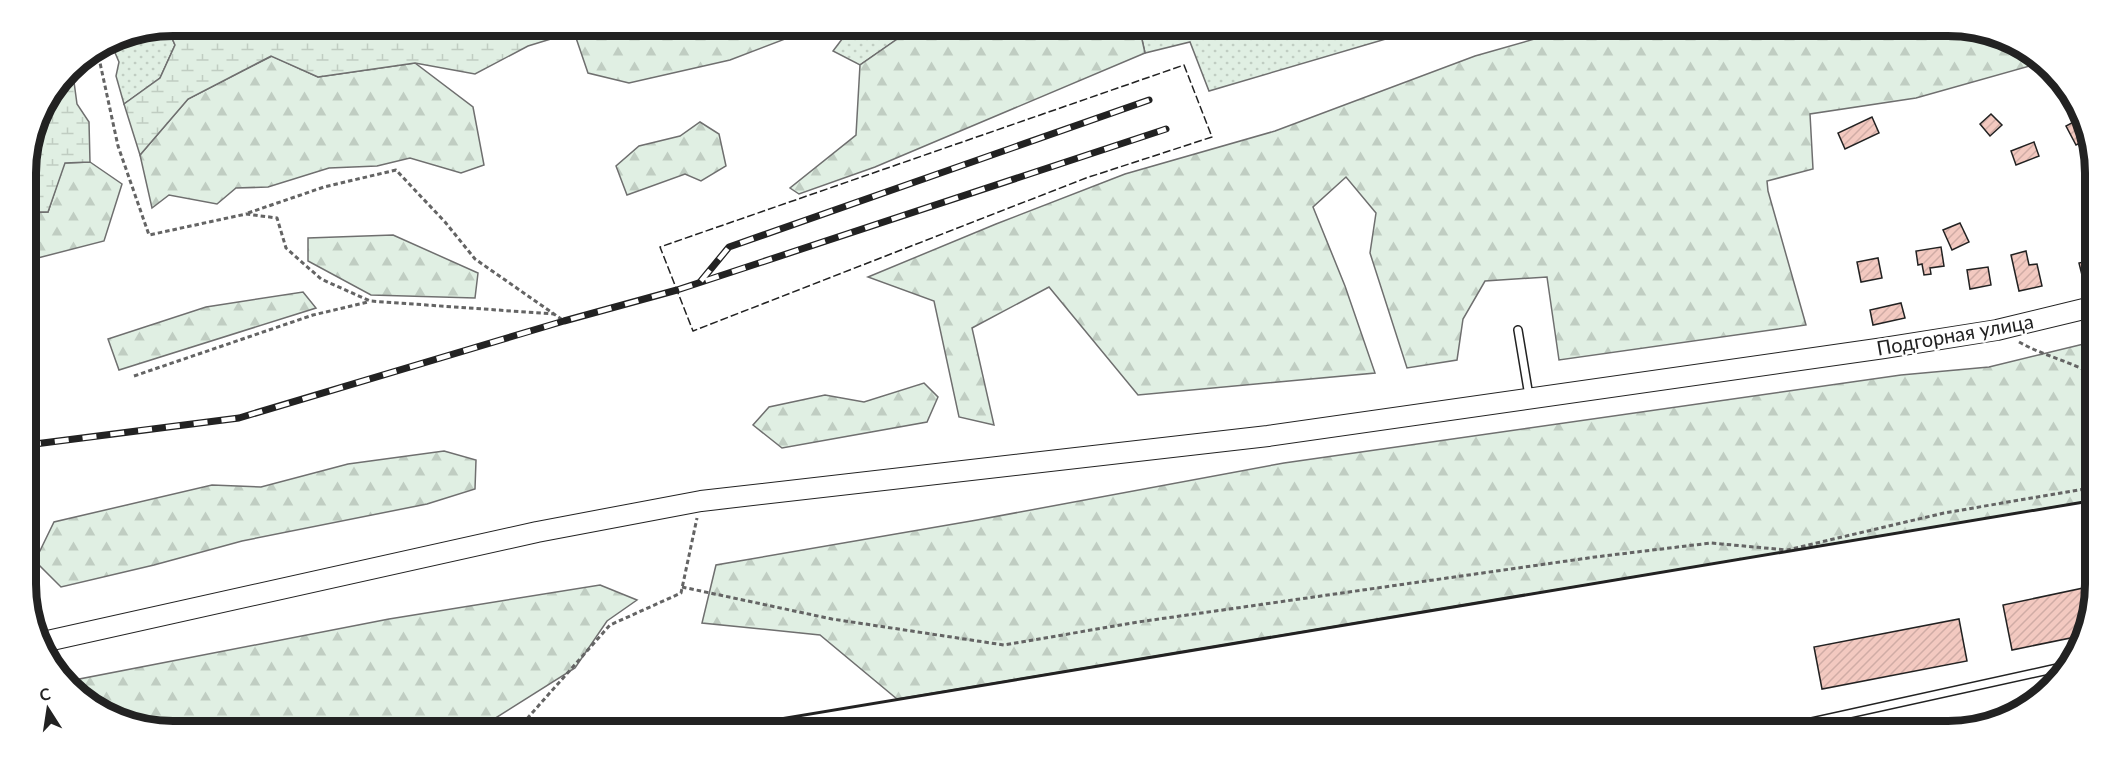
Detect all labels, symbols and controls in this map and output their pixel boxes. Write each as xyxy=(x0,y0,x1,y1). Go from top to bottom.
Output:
street label: Подгорная улица xyxy=(1875,308,2035,360)
north arrow xyxy=(18,679,78,739)
text: С xyxy=(38,683,52,704)

